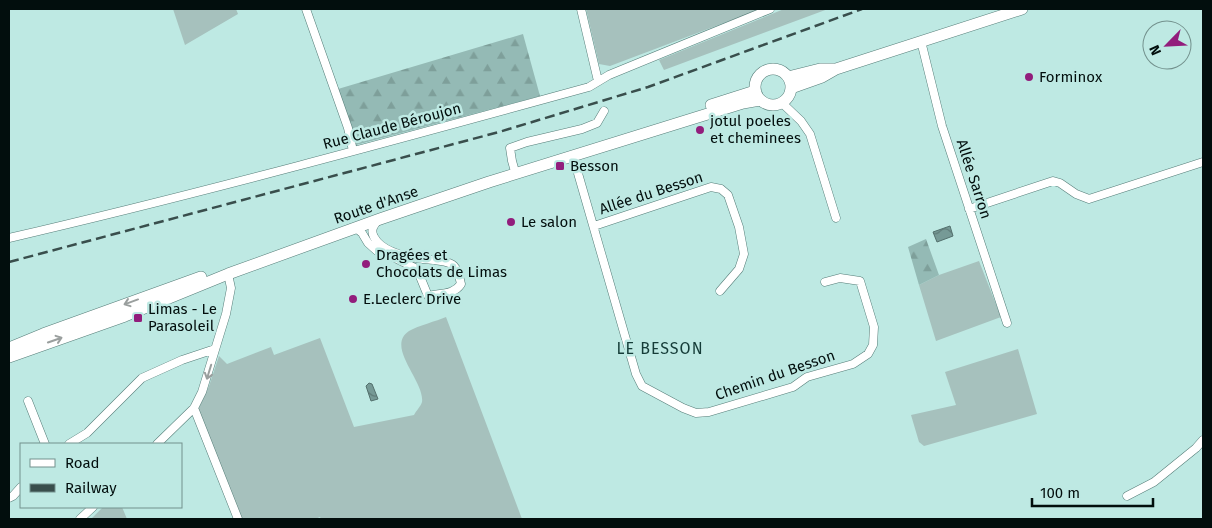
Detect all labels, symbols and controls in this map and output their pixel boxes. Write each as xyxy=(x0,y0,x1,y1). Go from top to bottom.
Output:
north arrow xyxy=(1142,20,1192,70)
text: N xyxy=(1146,42,1165,58)
place label: Forminox xyxy=(1039,68,1103,86)
marker: Forminox xyxy=(1023,71,1035,83)
street label: Rue Claude Béroujon xyxy=(321,99,463,153)
place label: jotul poeles et cheminees xyxy=(709,112,801,147)
marker: jotul poeles et cheminees xyxy=(694,124,706,136)
street label: Allée Sarron xyxy=(953,137,995,221)
place label: Besson xyxy=(570,157,619,175)
marker: Besson xyxy=(554,160,566,172)
street label: Allée du Besson xyxy=(597,168,705,218)
street label: Route d'Anse xyxy=(331,182,421,228)
place label: Le salon xyxy=(521,213,577,231)
marker: Le salon xyxy=(505,216,517,228)
place label: Dragées et Chocolats de Limas xyxy=(376,246,507,281)
marker: Dragées et Chocolats de Limas xyxy=(360,258,372,270)
place label: E.Leclerc Drive xyxy=(363,290,461,308)
marker: E.Leclerc Drive xyxy=(347,293,359,305)
one-way arrow xyxy=(124,298,140,307)
place label: Limas - Le Parasoleil xyxy=(148,300,217,335)
marker: Limas - Le Parasoleil xyxy=(132,312,144,324)
one-way arrow xyxy=(46,335,62,344)
district label: LE BESSON xyxy=(616,339,704,358)
street label: Chemin du Besson xyxy=(713,346,837,404)
one-way arrow xyxy=(203,363,213,379)
legend xyxy=(20,443,182,508)
text: Road xyxy=(65,454,100,472)
scale bar xyxy=(1032,476,1153,508)
text: Railway xyxy=(65,479,117,497)
text: 100 m xyxy=(1040,484,1080,502)

